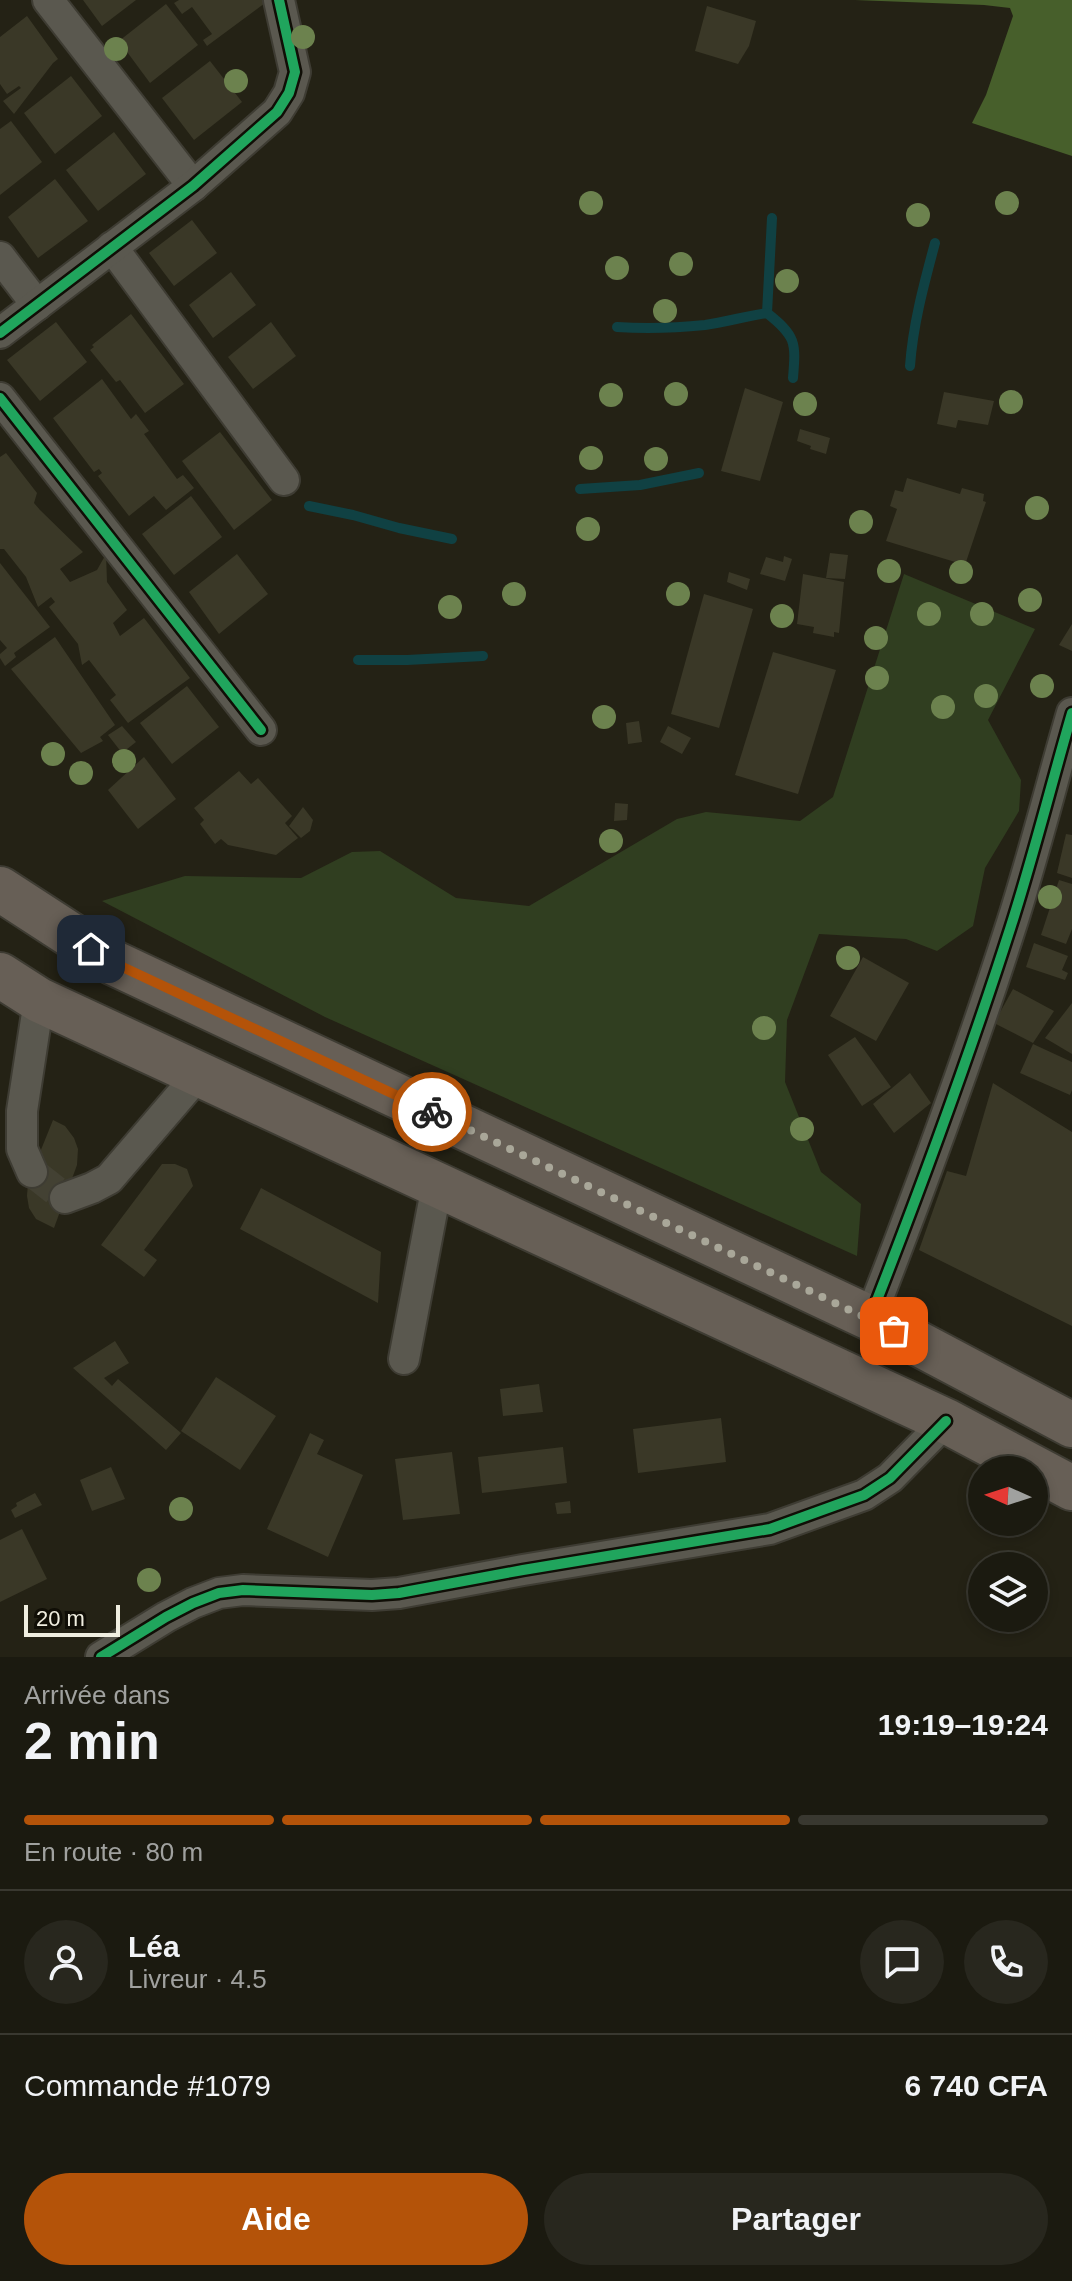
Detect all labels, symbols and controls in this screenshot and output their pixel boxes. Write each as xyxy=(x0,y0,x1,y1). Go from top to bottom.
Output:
pin xyxy=(57,915,125,983)
icon: home xyxy=(69,927,113,971)
courier xyxy=(392,1072,472,1152)
icon: bike xyxy=(410,1090,454,1134)
pin xyxy=(860,1297,928,1365)
icon: bag xyxy=(872,1309,916,1353)
north arrow xyxy=(968,1456,1048,1536)
map controls xyxy=(968,1456,1048,1632)
button: layers xyxy=(968,1552,1048,1632)
scale bar xyxy=(24,1601,120,1637)
text: 20 m xyxy=(36,1606,85,1631)
text: Arrivée dans xyxy=(24,1680,170,1710)
text: 19:19–19:24 xyxy=(878,1708,1048,1741)
text: 2 min xyxy=(24,1712,160,1770)
text: En route · 80 m xyxy=(24,1837,203,1867)
button: person xyxy=(24,1920,108,2004)
button: chat xyxy=(860,1920,944,2004)
button: phone xyxy=(964,1920,1048,2004)
text: Léa xyxy=(128,1930,180,1963)
text: Livreur · 4.5 xyxy=(128,1964,267,1994)
text: Commande #1079 xyxy=(24,2069,271,2102)
text: 6 740 CFA xyxy=(905,2069,1048,2102)
button: Aide xyxy=(24,2173,528,2265)
button: Partager xyxy=(544,2173,1048,2265)

